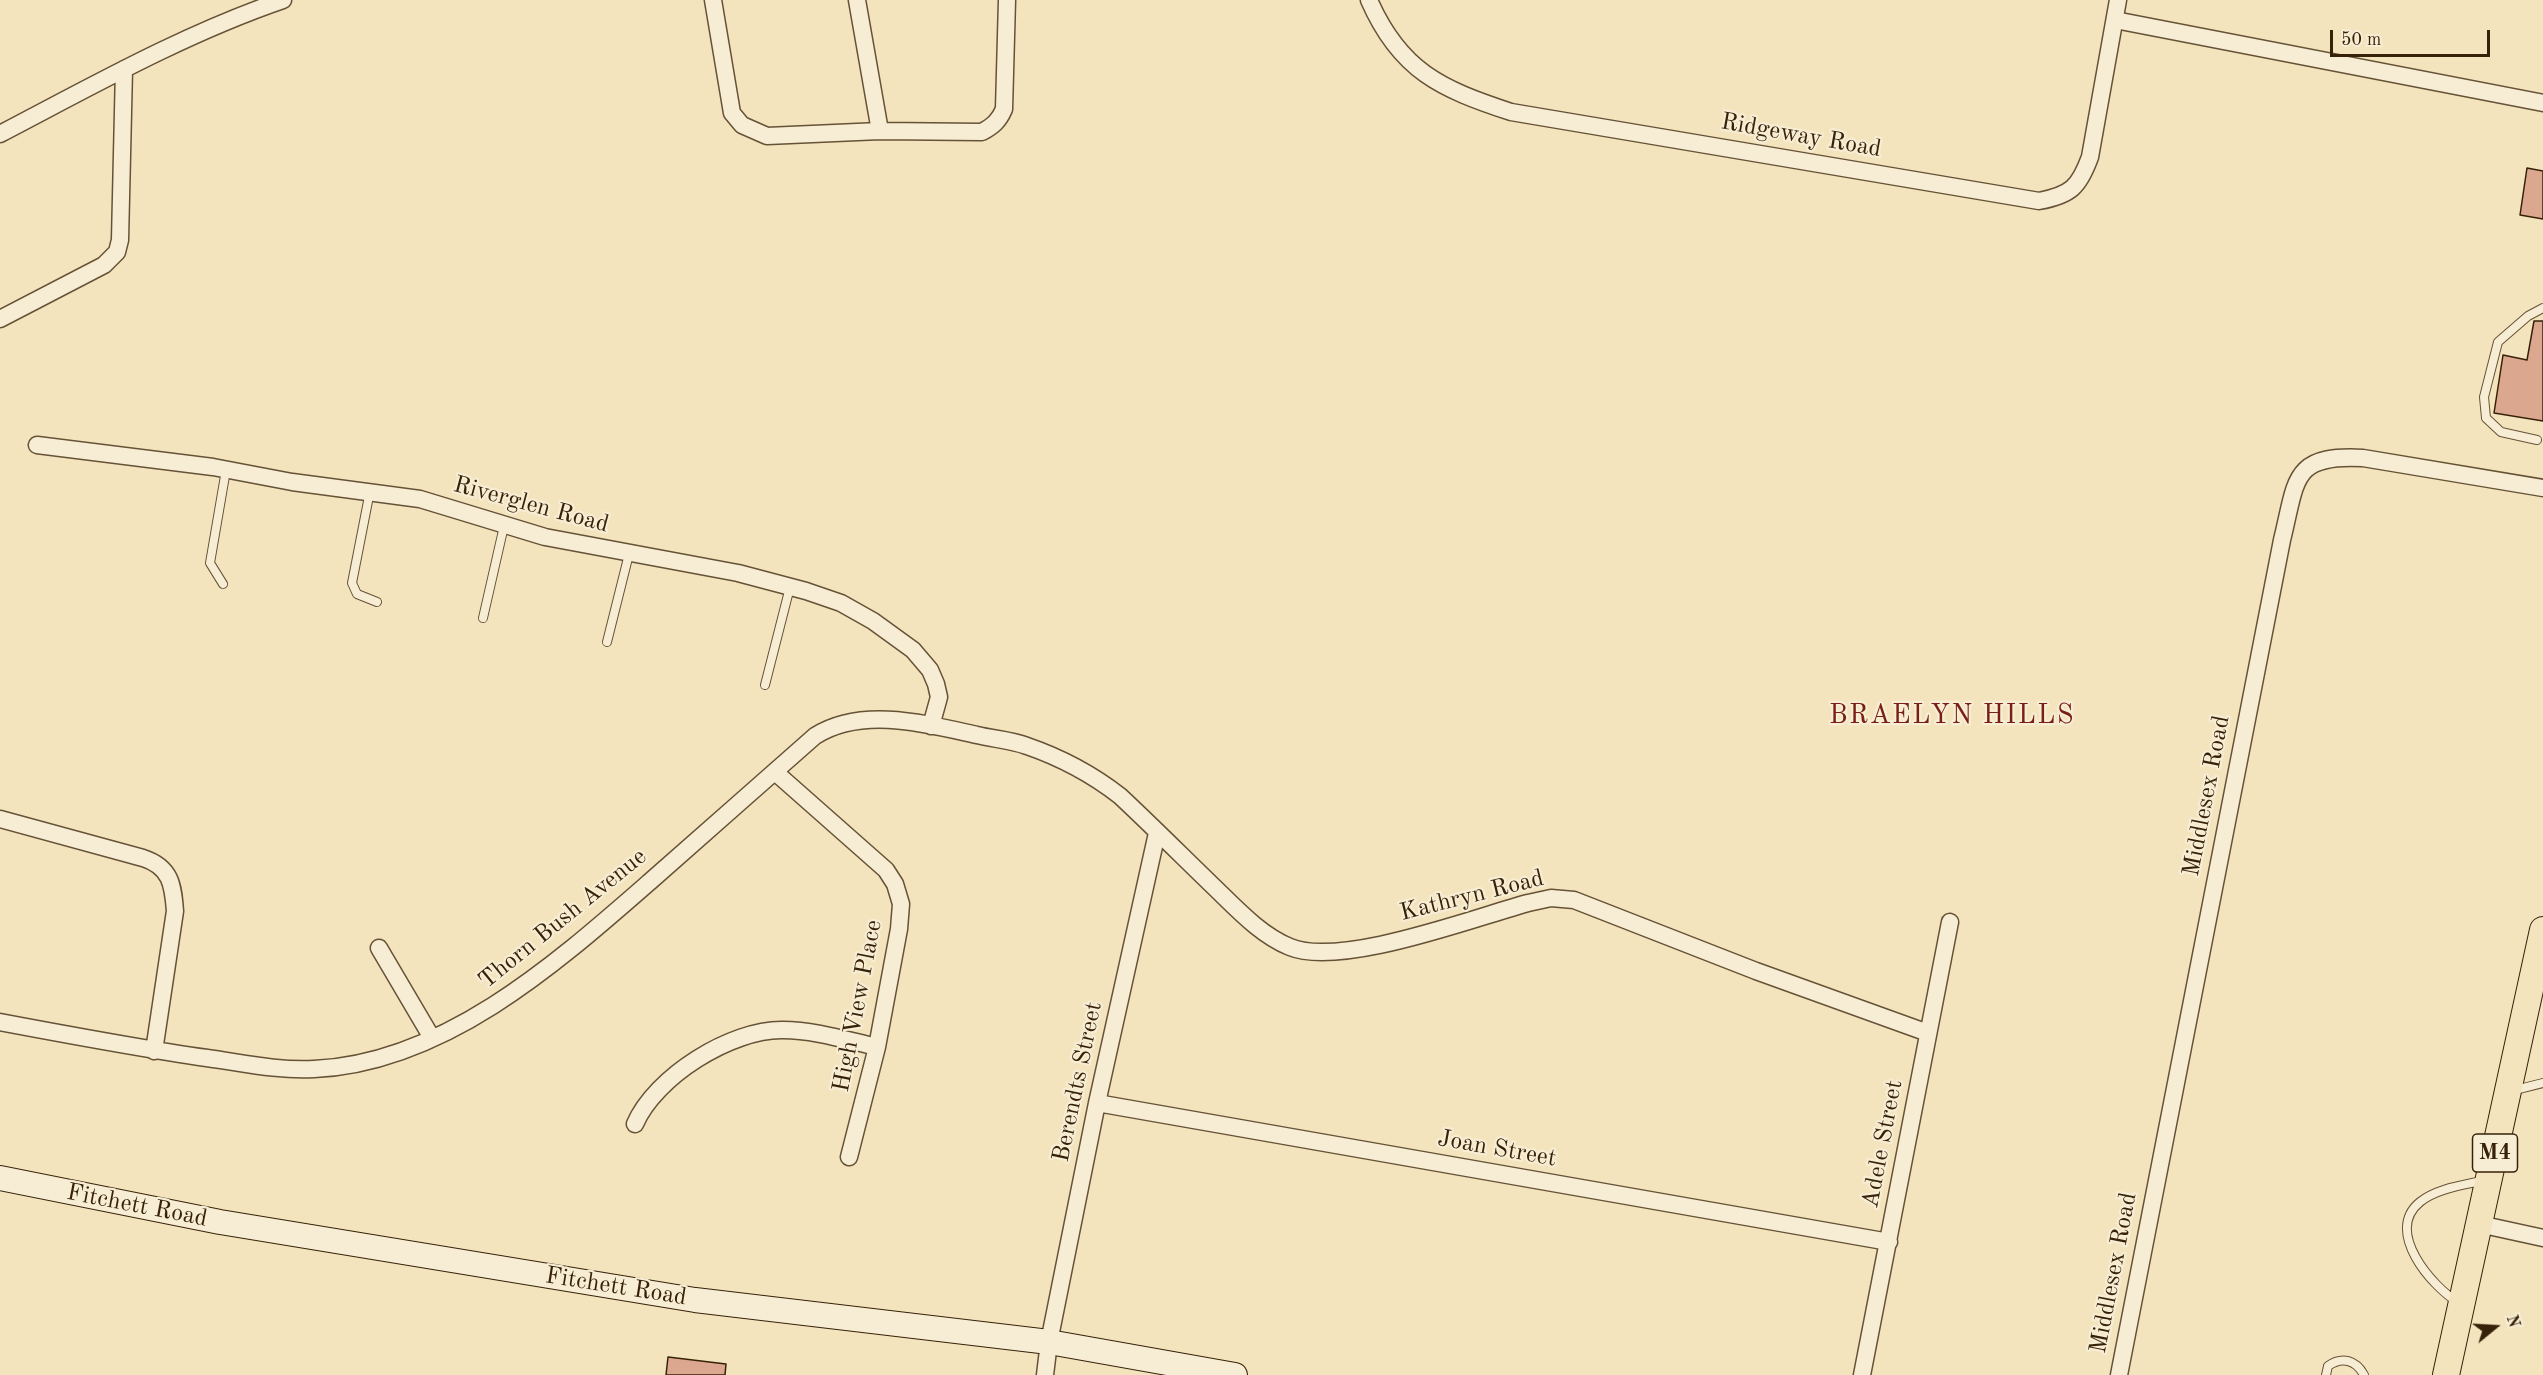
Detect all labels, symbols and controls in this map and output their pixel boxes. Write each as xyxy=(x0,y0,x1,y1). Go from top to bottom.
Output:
scale bar xyxy=(2333,18,2494,56)
text: 50 m xyxy=(2341,31,2381,49)
street label: Ridgeway Road xyxy=(1719,108,1883,164)
street label: Riverglen Road xyxy=(450,470,612,540)
district label: BRAELYN HILLS xyxy=(1829,700,2075,732)
street label: Middlesex Road xyxy=(2177,713,2237,879)
street label: Thorn Bush Avenue xyxy=(473,843,653,995)
street label: Kathryn Road xyxy=(1397,864,1547,928)
street label: High View Place xyxy=(827,918,889,1094)
street label: Berendts Street xyxy=(1047,999,1109,1165)
street label: Adele Street xyxy=(1856,1078,1910,1210)
street label: Joan Street xyxy=(1435,1124,1559,1174)
road number: M4 xyxy=(2472,1134,2518,1172)
street label: Fitchett Road xyxy=(64,1178,210,1234)
street label: Middlesex Road xyxy=(2084,1190,2144,1356)
street label: Fitchett Road xyxy=(543,1262,689,1312)
north arrow xyxy=(2465,1297,2525,1357)
text: N xyxy=(2503,1313,2522,1330)

